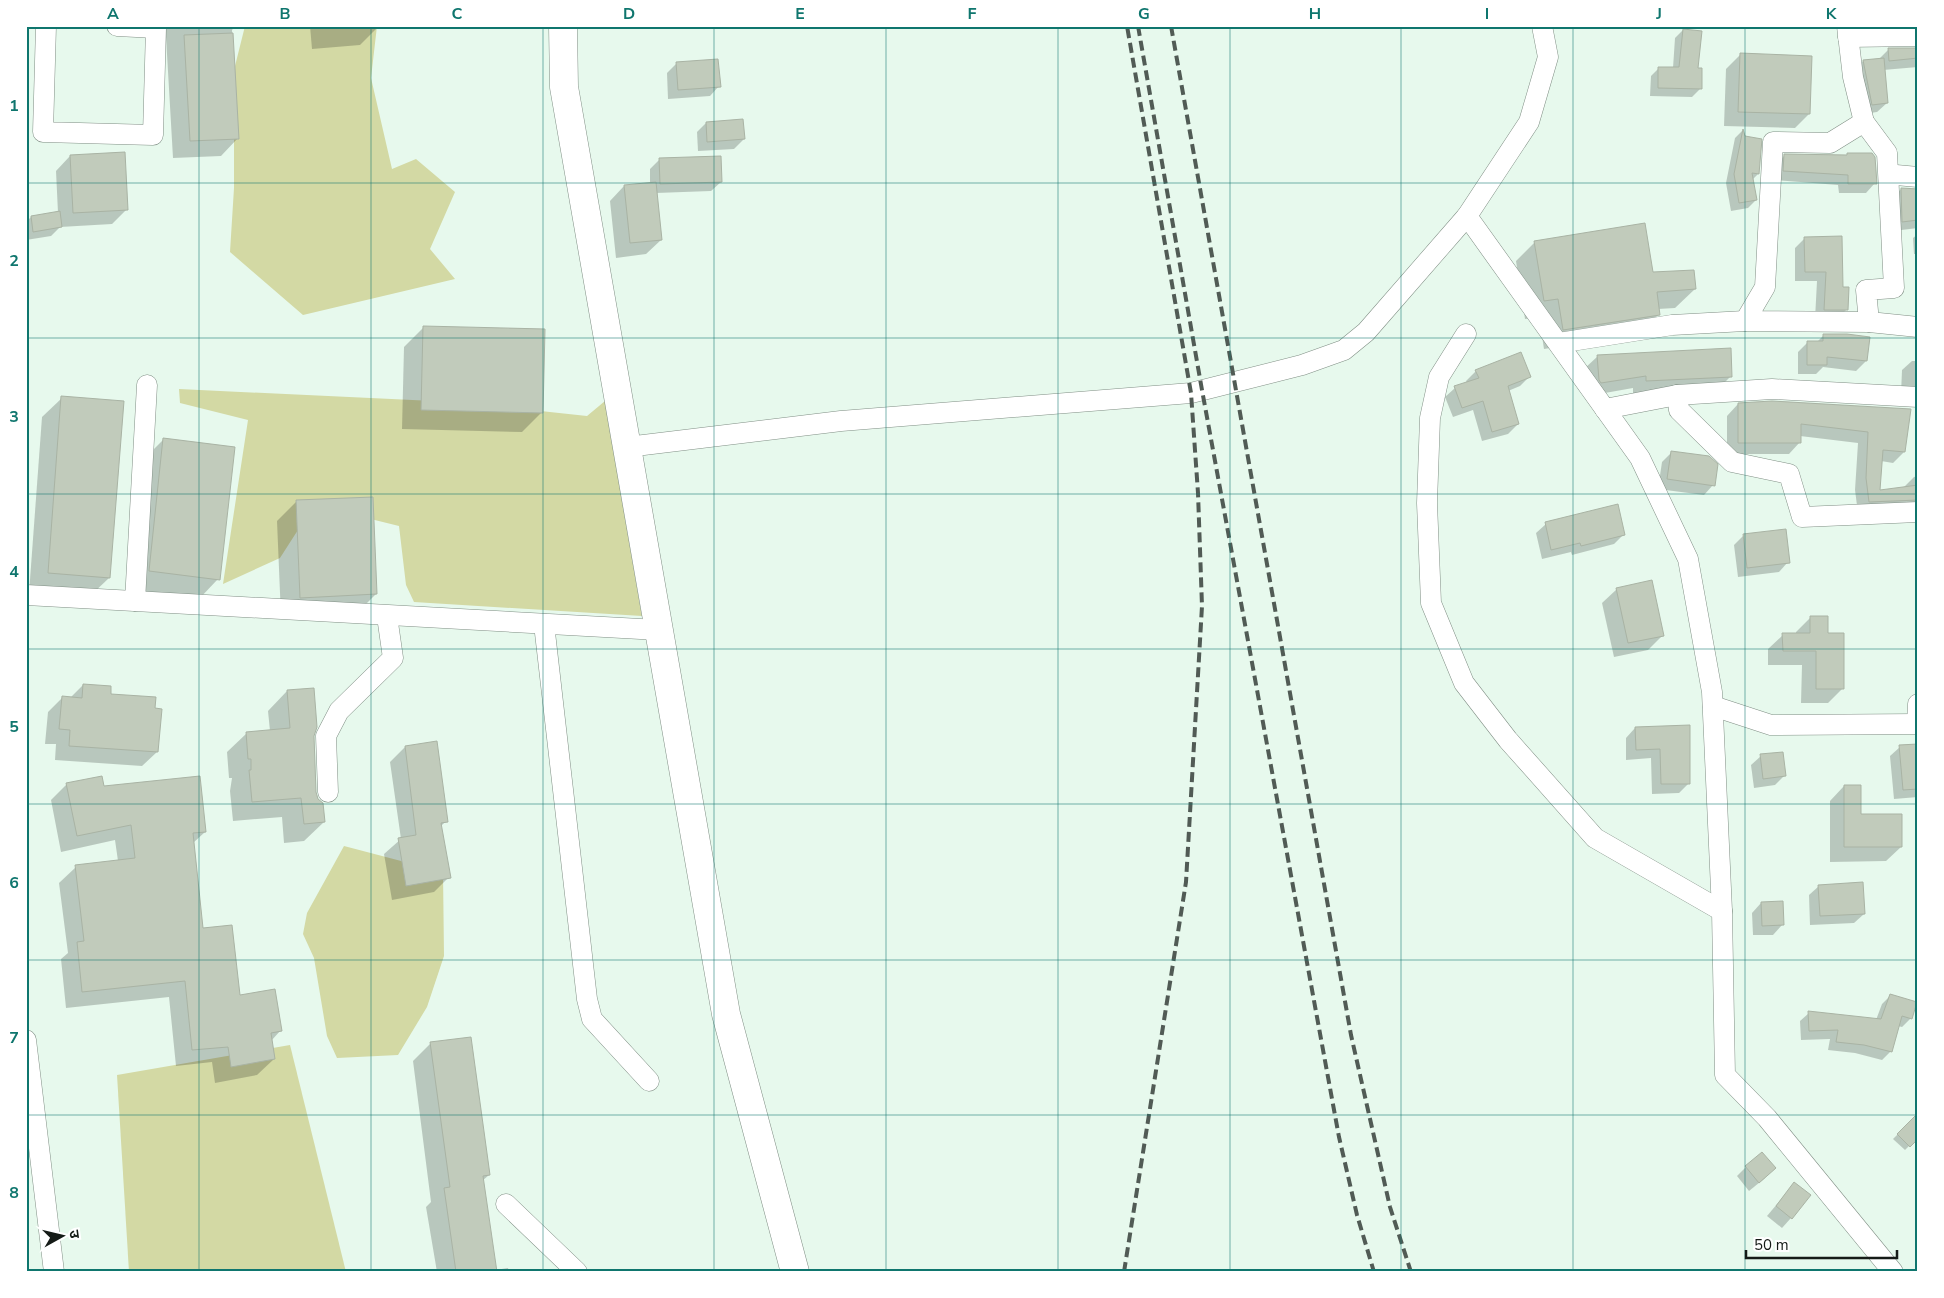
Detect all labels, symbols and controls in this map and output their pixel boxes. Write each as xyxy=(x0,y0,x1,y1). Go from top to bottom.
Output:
text: A xyxy=(107,3,119,25)
text: B xyxy=(279,3,291,25)
text: C xyxy=(452,3,463,25)
text: D xyxy=(623,3,635,25)
text: E xyxy=(795,3,805,25)
text: F xyxy=(968,3,977,25)
text: G xyxy=(1138,3,1150,25)
text: H xyxy=(1309,3,1321,25)
text: I xyxy=(1485,3,1489,25)
text: J xyxy=(1655,3,1662,25)
text: K xyxy=(1826,3,1838,25)
text: 1 xyxy=(9,95,19,117)
text: 2 xyxy=(9,250,19,272)
text: 3 xyxy=(9,406,19,428)
text: 4 xyxy=(9,561,19,583)
text: 5 xyxy=(9,716,19,738)
text: 6 xyxy=(9,872,19,894)
text: 7 xyxy=(9,1027,19,1049)
text: 8 xyxy=(9,1182,19,1204)
north arrow xyxy=(38,1210,88,1260)
scale bar xyxy=(1746,1228,1898,1260)
text: उ xyxy=(64,1229,84,1240)
text: 50 m xyxy=(1754,1235,1789,1255)

